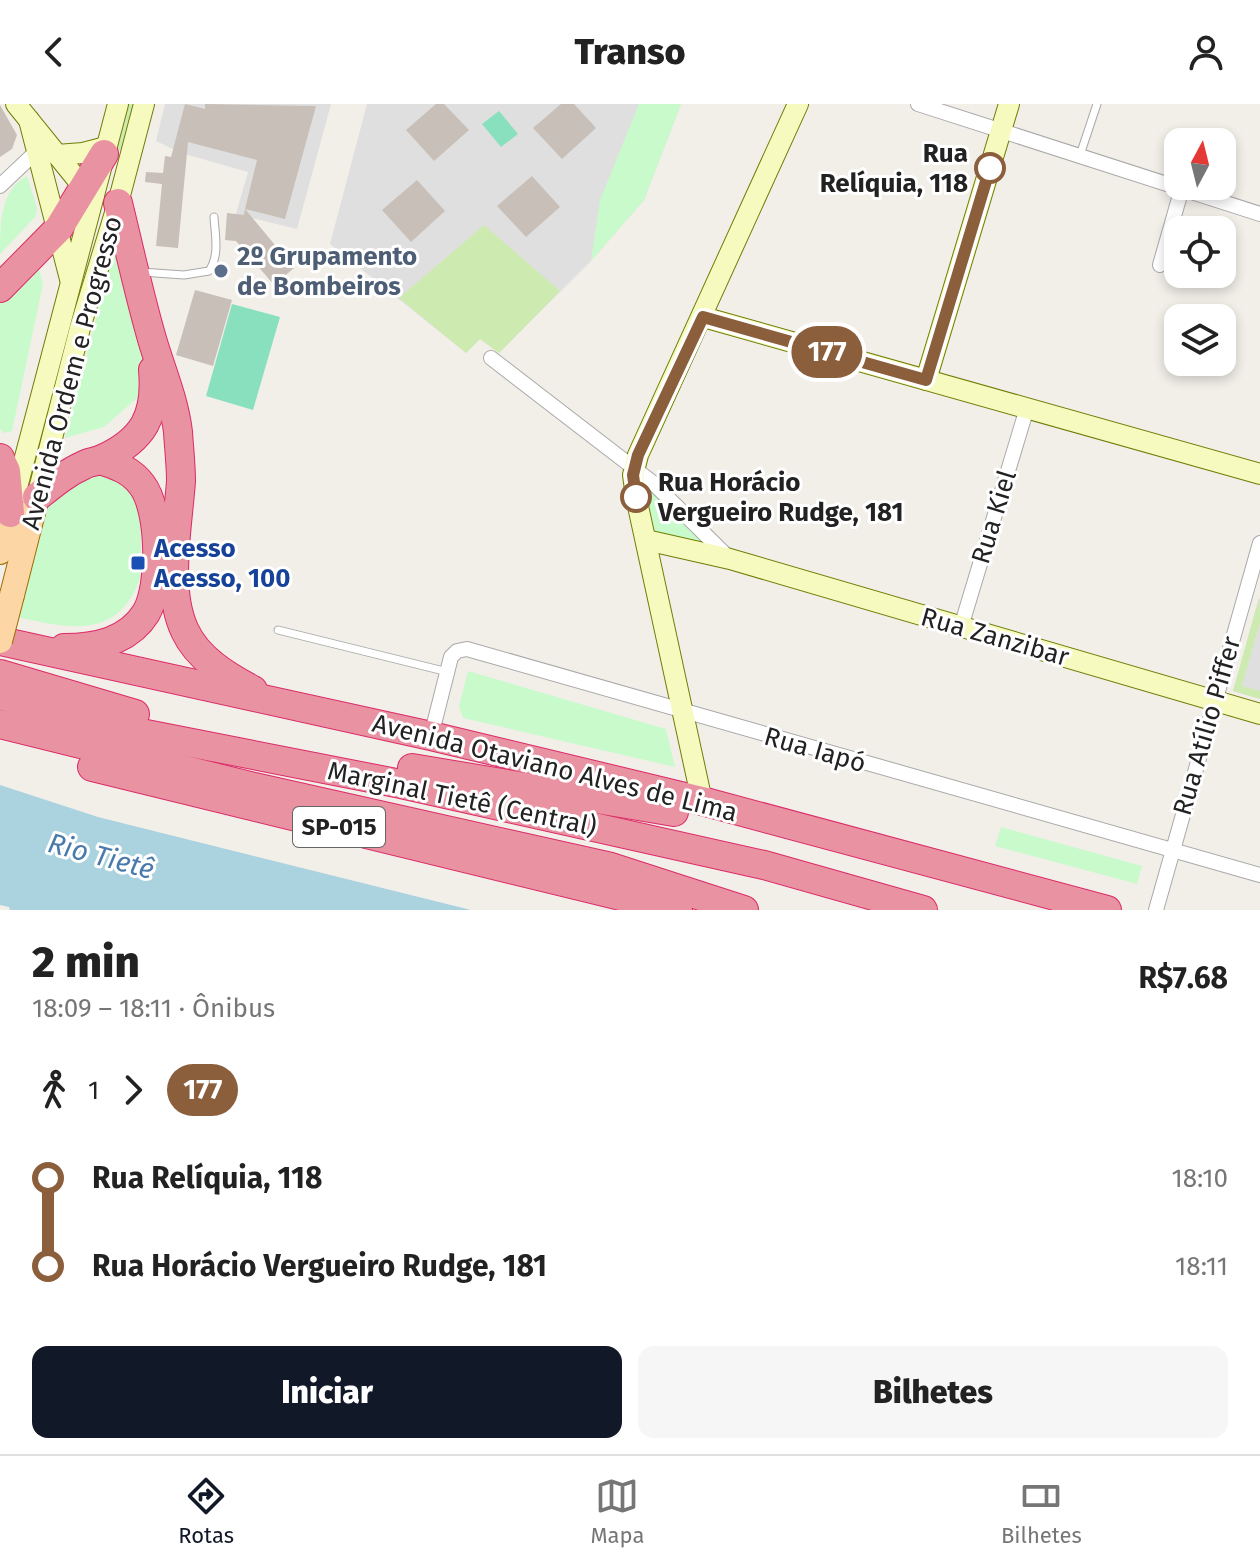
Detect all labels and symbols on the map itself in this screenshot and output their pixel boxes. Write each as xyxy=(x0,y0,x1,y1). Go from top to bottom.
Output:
north arrow xyxy=(1164,128,1236,200)
place label: Rua Relíquia, 118 xyxy=(820,138,968,199)
marker: Rua Relíquia, 118 xyxy=(975,153,1005,183)
street label: Avenida Ordem e Progresso xyxy=(15,213,129,533)
place label: 2º Grupamento de Bombeiros xyxy=(237,241,417,302)
marker: 2º Grupamento de Bombeiros xyxy=(212,262,230,280)
line badge: 177 xyxy=(781,326,873,378)
street label: Rua Kiel xyxy=(965,466,1023,568)
place label: Rua Horácio Vergueiro Rudge, 181 xyxy=(657,467,903,528)
marker: Rua Horácio Vergueiro Rudge, 181 xyxy=(621,482,651,512)
place label: Acesso Acesso, 100 xyxy=(153,533,290,594)
marker: Acesso Acesso, 100 xyxy=(129,554,147,572)
street label: Rua Zanzibar xyxy=(917,601,1073,673)
street label: Rua Atílio Piffer xyxy=(1167,633,1247,819)
street label: Avenida Otaviano Alves de Lima xyxy=(369,708,741,828)
street label: Rua Iapó xyxy=(761,721,869,779)
street label: Marginal Tietê (Central) xyxy=(325,755,599,843)
road number: SP-015 xyxy=(293,807,385,847)
water label: Rio Tietê xyxy=(44,826,158,886)

